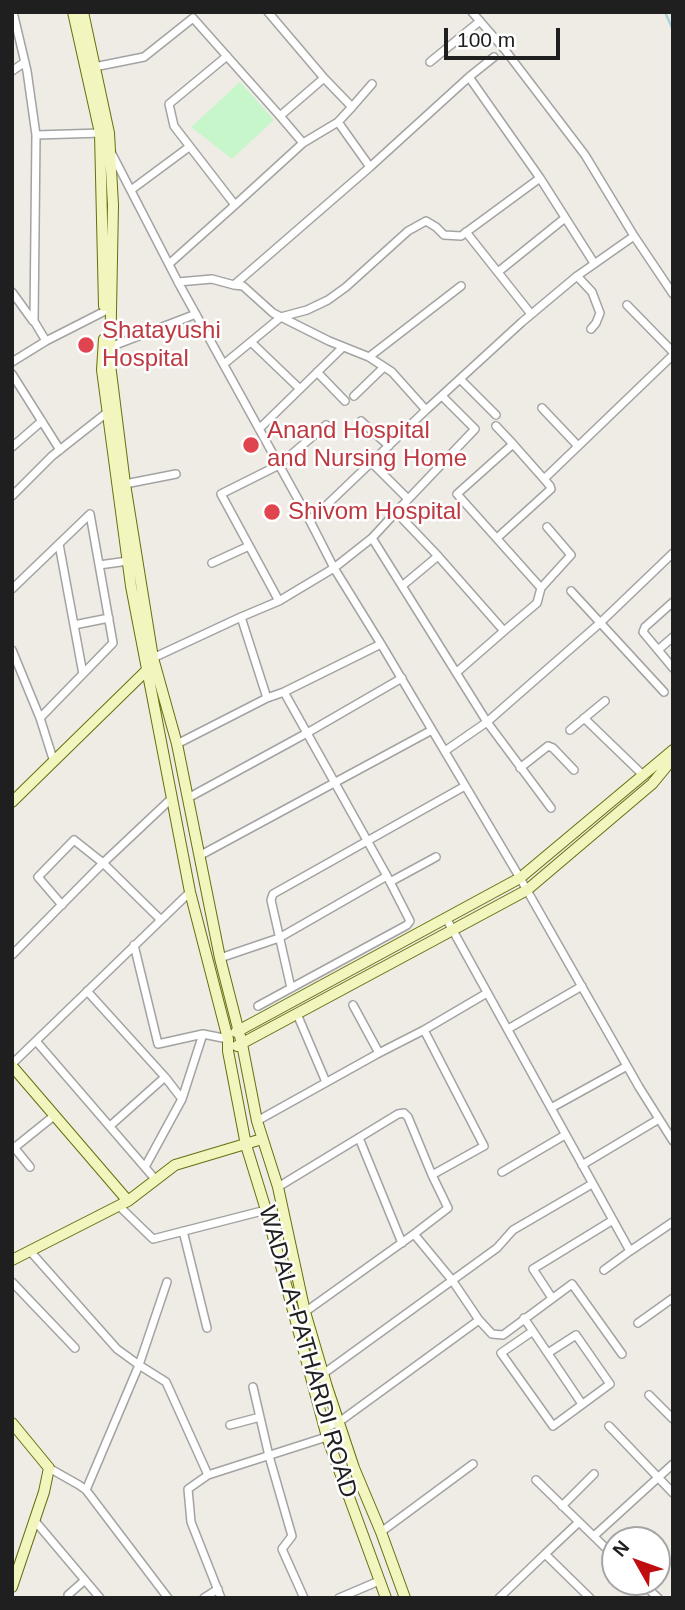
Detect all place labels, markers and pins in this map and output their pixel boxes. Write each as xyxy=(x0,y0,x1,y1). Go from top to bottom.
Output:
place label: Shatayushi Hospital xyxy=(102,317,221,373)
marker: Shatayushi Hospital xyxy=(76,335,96,355)
place label: Anand Hospital and Nursing Home xyxy=(267,417,467,473)
marker: Anand Hospital and Nursing Home xyxy=(241,435,261,455)
place label: Shivom Hospital xyxy=(288,498,461,526)
marker: Shivom Hospital xyxy=(262,502,282,522)

